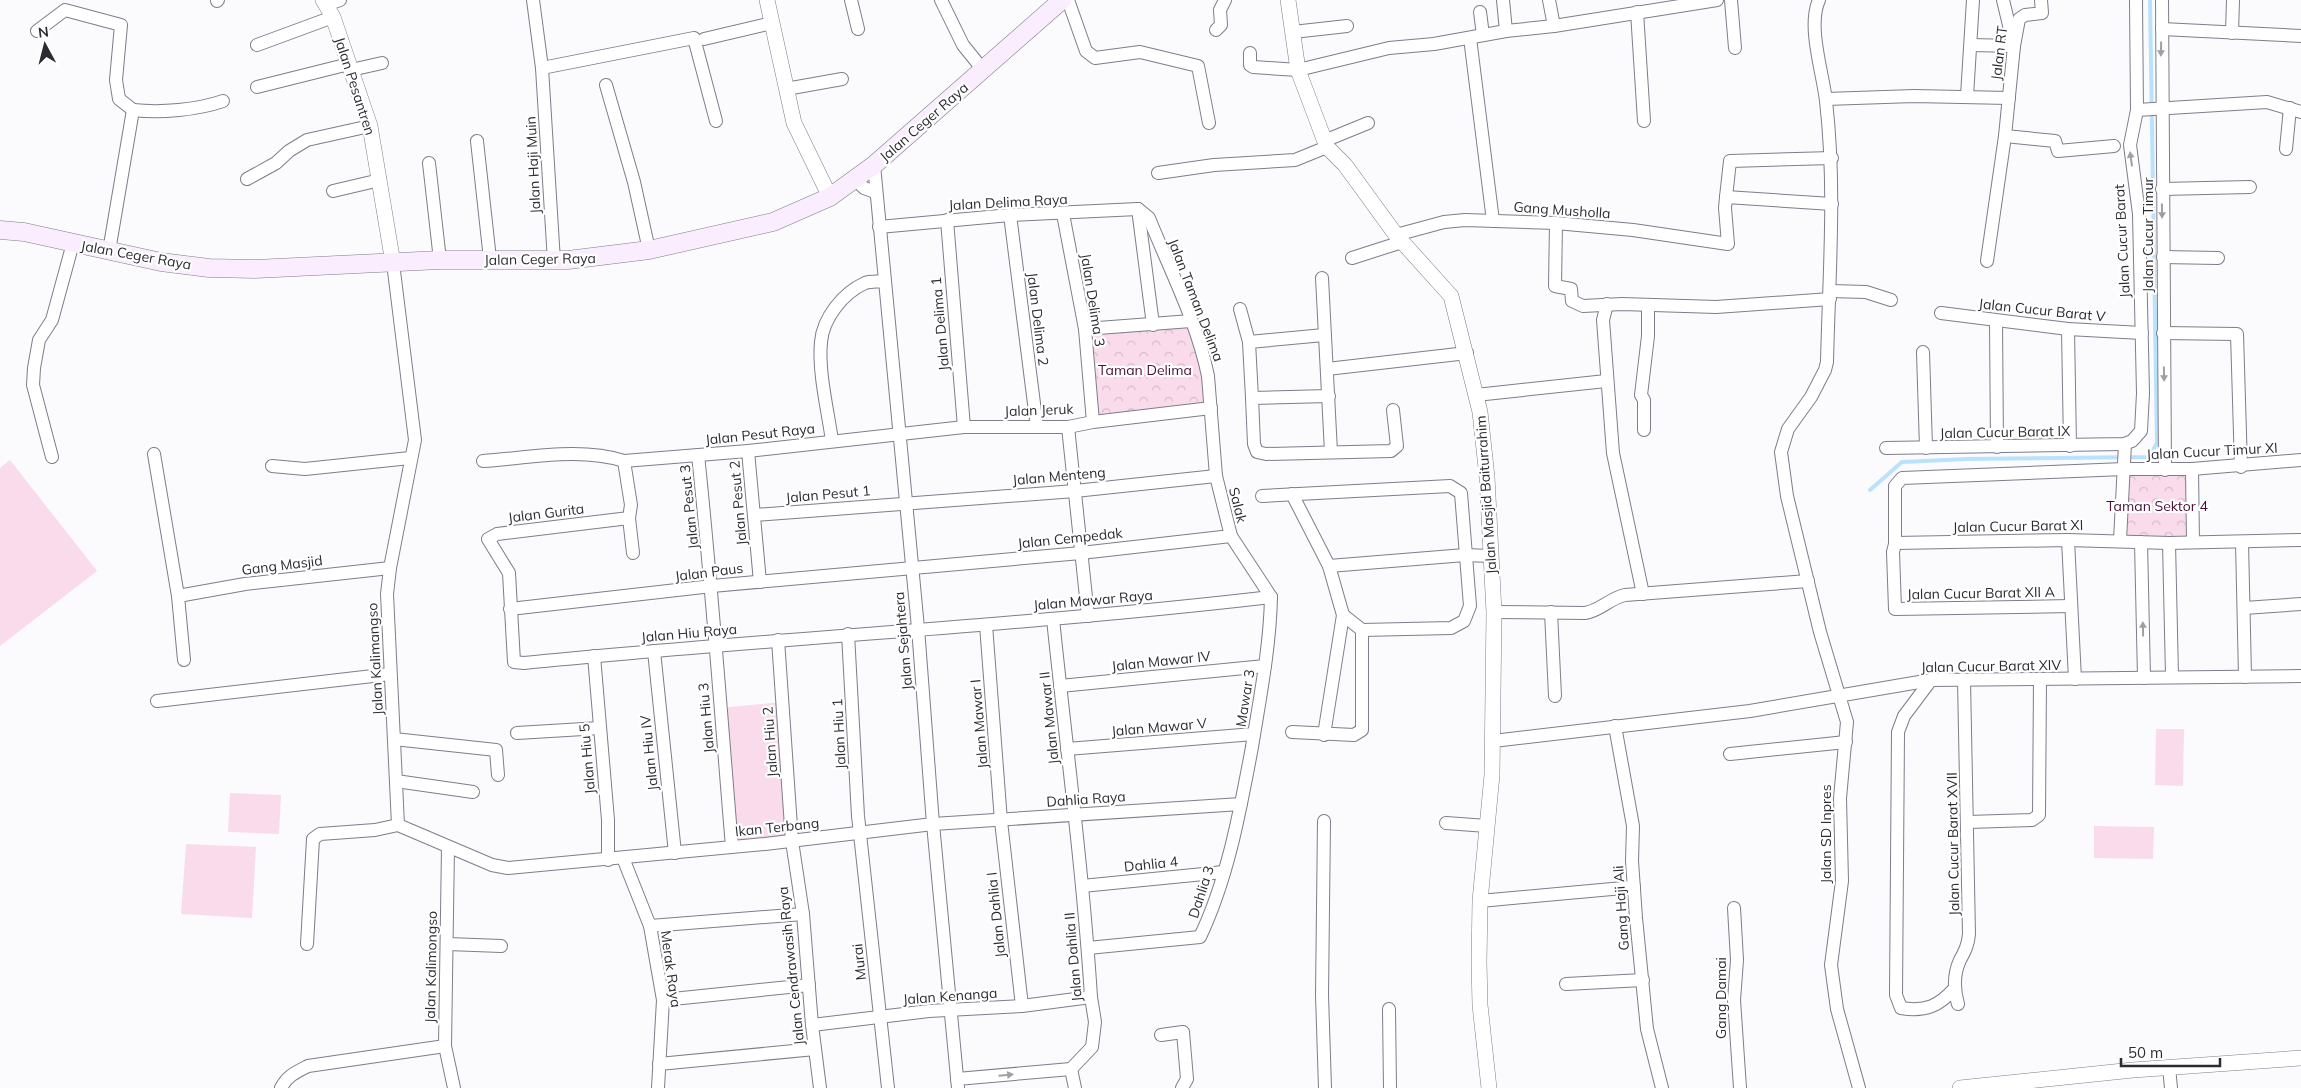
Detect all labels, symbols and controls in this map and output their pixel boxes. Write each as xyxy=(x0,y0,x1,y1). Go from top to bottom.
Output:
north arrow xyxy=(20,20,70,70)
text: N xyxy=(37,23,50,42)
street label: Jalan RT xyxy=(1987,24,2011,81)
street label: Jalan Pesantren xyxy=(331,35,379,137)
one-way arrow xyxy=(2157,41,2165,57)
street label: Jalan Ceger Raya xyxy=(876,79,972,165)
street label: Jalan Haji Muin xyxy=(521,116,545,214)
one-way arrow xyxy=(2127,151,2135,167)
street label: Jalan Cucur Timur xyxy=(2139,177,2157,293)
street label: Jalan Cucur Barat xyxy=(2110,183,2134,298)
street label: Jalan Delima Raya xyxy=(948,190,1068,214)
street label: Gang Musholla xyxy=(1513,198,1611,222)
one-way arrow xyxy=(2158,203,2166,219)
street label: Jalan Ceger Raya xyxy=(79,236,193,274)
street label: Jalan Taman Delima xyxy=(1164,236,1228,364)
street label: Jalan Ceger Raya xyxy=(484,249,596,269)
street label: Jalan Delima 3 xyxy=(1077,252,1109,348)
street label: Jalan Delima 2 xyxy=(1023,271,1053,367)
street label: Jalan Delima 1 xyxy=(927,276,953,372)
street label: Jalan Cucur Barat V xyxy=(1978,294,2107,326)
park label: Taman Delima xyxy=(1098,361,1192,379)
one-way arrow xyxy=(2160,366,2168,382)
street label: Jalan Jeruk xyxy=(1004,400,1075,420)
street label: Jalan Masjid Baiturrahim xyxy=(1471,415,1501,575)
street label: Jalan Pesut Raya xyxy=(704,419,816,449)
street label: Jalan Cucur Barat IX xyxy=(1940,422,2070,442)
street label: Jalan Cucur Timur XI xyxy=(2146,439,2278,463)
street label: Jalan Pesut 2 xyxy=(725,460,751,546)
street label: Jalan Menteng xyxy=(1012,463,1106,489)
street label: Jalan Pesut 3 xyxy=(676,464,702,550)
street label: Jalan Pesut 1 xyxy=(785,481,871,507)
street label: Salak xyxy=(1225,485,1251,525)
park label: Taman Sektor 4 xyxy=(2106,497,2208,515)
street label: Jalan Gurita xyxy=(507,499,585,527)
street label: Jalan Cucur Barat XI xyxy=(1953,516,2083,536)
street label: Jalan Cempedak xyxy=(1017,523,1124,552)
street label: Gang Masjid xyxy=(241,551,323,579)
street label: Jalan Paus xyxy=(674,559,744,585)
street label: Jalan Cucur Barat XII A xyxy=(1907,583,2056,603)
street label: Jalan Mawar Raya xyxy=(1033,586,1153,614)
street label: Jalan Sejahtera xyxy=(890,591,916,691)
street label: Jalan Kalimangso xyxy=(363,602,387,716)
street label: Jalan Hiu Raya xyxy=(640,620,738,646)
one-way arrow xyxy=(2139,621,2147,637)
street label: Jalan Mawar IV xyxy=(1111,647,1212,675)
street label: Jalan Cucur Barat XIV xyxy=(1921,656,2061,676)
street label: Mawar 3 xyxy=(1232,668,1258,728)
street label: Jalan Mawar II xyxy=(1035,671,1063,765)
street label: Jalan Mawar I xyxy=(966,679,992,769)
street label: Jalan Hiu 3 xyxy=(694,682,718,754)
street label: Jalan Hiu 1 xyxy=(828,698,850,770)
street label: Jalan Hiu 2 xyxy=(759,706,781,778)
street label: Jalan Hiu IV xyxy=(636,714,662,792)
street label: Jalan Mawar V xyxy=(1110,714,1208,740)
street label: Jalan Hiu 5 xyxy=(575,723,599,795)
street label: Jalan Cucur Barat XVII xyxy=(1943,772,1963,916)
street label: Jalan SD Inpres xyxy=(1817,784,1835,884)
street label: Dahlia Raya xyxy=(1046,787,1126,811)
street label: Ikan Terbang xyxy=(734,814,820,840)
street label: Dahlia 4 xyxy=(1123,852,1179,876)
street label: Dahlia 3 xyxy=(1184,863,1218,921)
street label: Gang Haji Ali xyxy=(1609,865,1633,951)
street label: Jalan Dahlia I xyxy=(983,871,1009,959)
street label: Jalan Cendrawasih Raya xyxy=(774,886,808,1046)
street label: Jalan Kalimongso xyxy=(421,911,441,1023)
street label: Jalan Dahlia II xyxy=(1060,912,1086,1002)
street label: Merak Raya xyxy=(657,929,685,1009)
street label: Murai xyxy=(848,943,870,981)
street label: Gang Damai xyxy=(1712,957,1730,1039)
street label: Jalan Kenanga xyxy=(902,984,998,1008)
scale bar xyxy=(2121,1036,2220,1068)
text: 50 m xyxy=(2128,1043,2163,1062)
one-way arrow xyxy=(998,1071,1014,1079)

